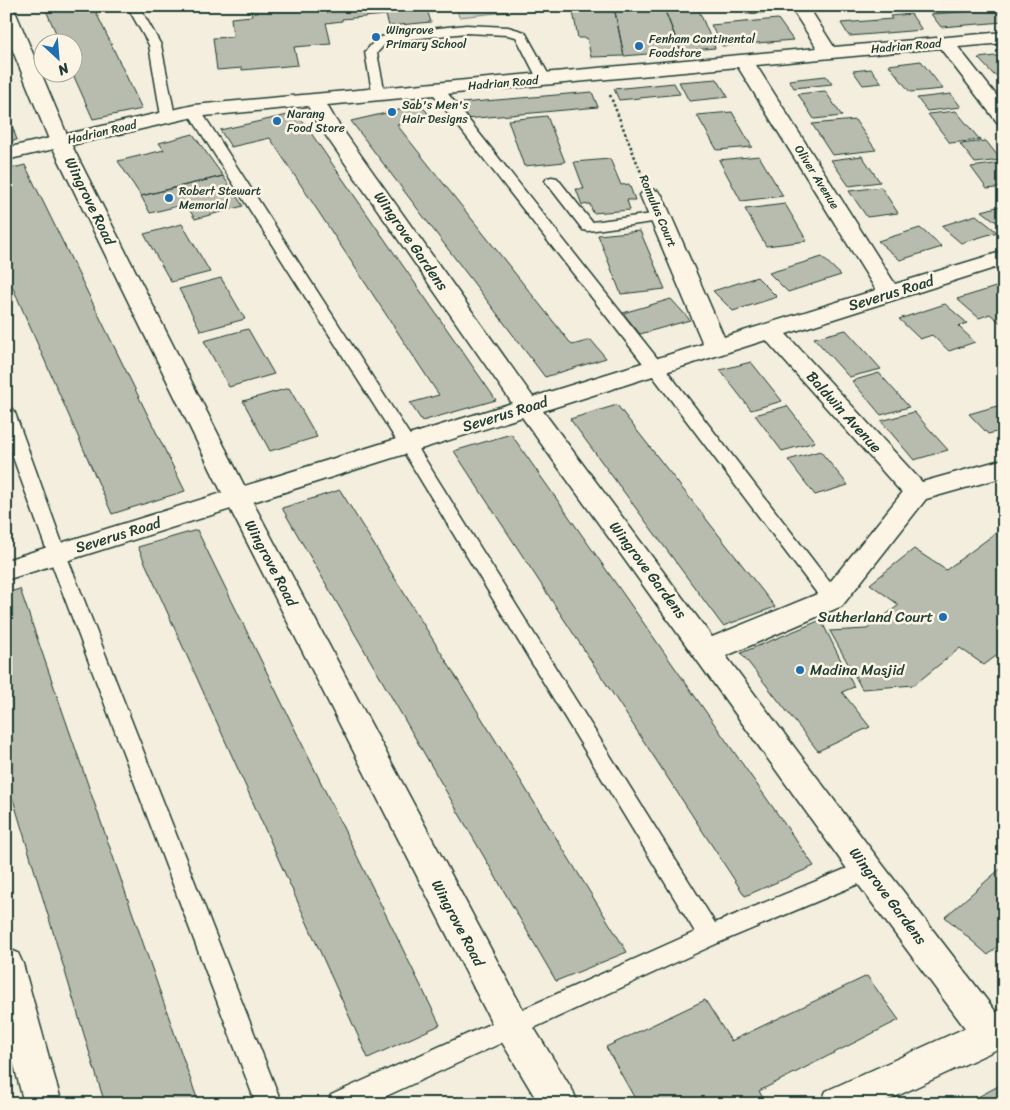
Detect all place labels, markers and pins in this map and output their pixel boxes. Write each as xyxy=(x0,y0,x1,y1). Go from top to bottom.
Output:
place label: Wingrove Primary School xyxy=(386,19,467,55)
place label: Fenham Continental Foodstore xyxy=(649,28,756,64)
marker: Wingrove Primary School xyxy=(370,31,382,43)
marker: Fenham Continental Foodstore xyxy=(633,40,645,52)
place label: Sab's Men's Hair Designs xyxy=(402,94,469,130)
place label: Narang Food Store xyxy=(287,103,345,139)
marker: Sab's Men's Hair Designs xyxy=(386,106,398,118)
marker: Narang Food Store xyxy=(271,115,283,127)
place label: Robert Stewart Memorial xyxy=(179,180,261,216)
marker: Robert Stewart Memorial xyxy=(163,192,175,204)
place label: Sutherland Court xyxy=(818,604,933,630)
marker: Sutherland Court xyxy=(937,611,949,623)
place label: Madina Masjid xyxy=(810,657,905,683)
marker: Madina Masjid xyxy=(794,664,806,676)

